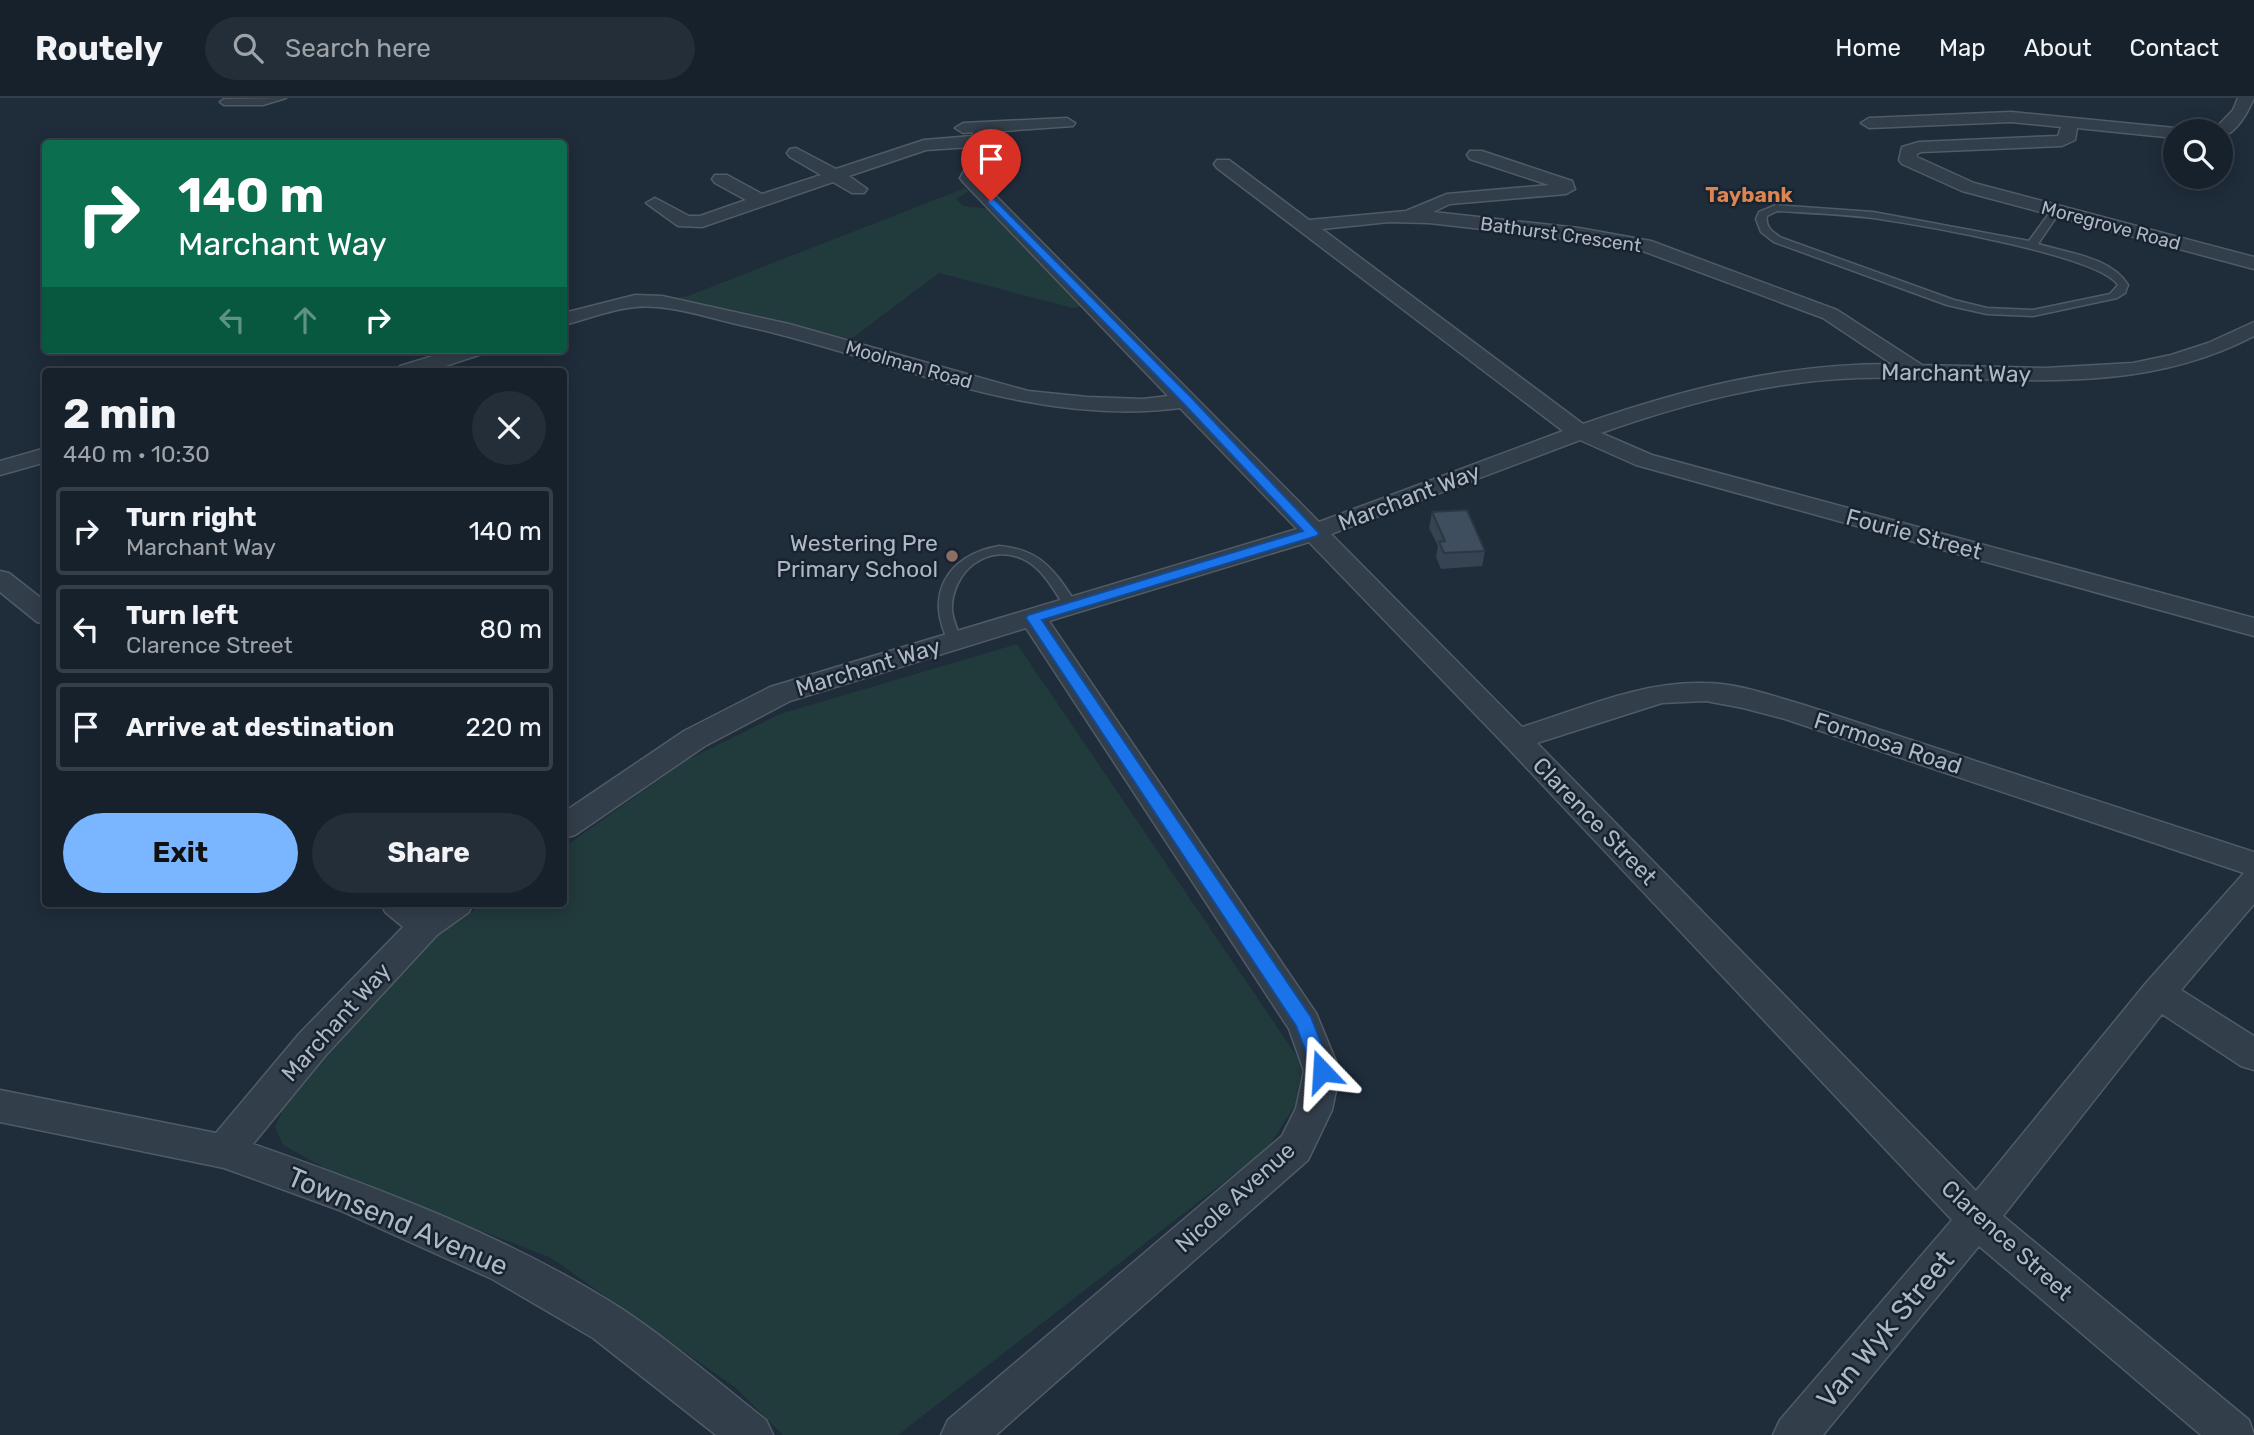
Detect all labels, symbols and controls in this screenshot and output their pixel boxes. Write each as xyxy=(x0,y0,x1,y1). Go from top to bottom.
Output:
search box xyxy=(205,17,695,80)
text: Routely xyxy=(35,29,163,68)
icon: search xyxy=(229,29,267,67)
text: Search here xyxy=(285,33,431,64)
text: Home xyxy=(1835,34,1901,62)
text: Map xyxy=(1939,34,1986,62)
text: About xyxy=(2024,34,2092,62)
text: Contact xyxy=(2130,34,2219,62)
map controls xyxy=(2163,119,2233,189)
button: search xyxy=(2163,119,2233,189)
pin xyxy=(961,129,1021,201)
icon: arrive xyxy=(972,140,1010,178)
text: 140 m xyxy=(178,166,324,224)
icon: right xyxy=(63,168,154,259)
district label: Taybank xyxy=(1705,182,1793,207)
street label: Moregrove Road xyxy=(2039,196,2183,255)
street label: Bathurst Crescent xyxy=(1479,212,1644,257)
text: Marchant Way xyxy=(178,225,387,263)
icon: left xyxy=(213,301,251,339)
icon: ahead xyxy=(286,301,324,339)
icon: right xyxy=(359,301,397,339)
street label: Moolman Road xyxy=(843,335,975,393)
street label: Marchant Way xyxy=(1881,358,2032,388)
text: 2 min xyxy=(63,389,177,439)
button: close xyxy=(472,391,546,465)
text: 440 m · 10:30 xyxy=(63,440,210,468)
street label: Marchant Way xyxy=(1334,457,1484,537)
text: Turn right xyxy=(126,502,256,533)
street label: Fourie Street xyxy=(1843,502,1985,566)
icon: right xyxy=(67,512,105,550)
text: 140 m xyxy=(469,516,542,547)
place label: Westering Pre Primary School xyxy=(776,529,938,583)
text: Marchant Way xyxy=(126,533,276,561)
marker: Westering Pre Primary School xyxy=(944,548,960,564)
text: Turn left xyxy=(126,600,238,631)
icon: left xyxy=(67,610,105,648)
text: 80 m xyxy=(479,614,542,645)
text: Clarence Street xyxy=(126,631,293,659)
street label: Marchant Way xyxy=(792,632,944,702)
street label: Formosa Road xyxy=(1811,706,1965,780)
icon: arrive xyxy=(67,708,105,746)
text: Arrive at destination xyxy=(126,712,394,743)
text: 220 m xyxy=(465,712,542,743)
street label: Clarence Street xyxy=(1527,751,1663,891)
button: Exit xyxy=(63,813,298,893)
button: Share xyxy=(312,813,546,893)
street label: Marchant Way xyxy=(275,957,397,1087)
position arrow xyxy=(1285,1034,1359,1108)
street label: Nicole Avenue xyxy=(1169,1136,1301,1258)
street label: Townsend Avenue xyxy=(283,1160,513,1283)
street label: Clarence Street xyxy=(1936,1174,2078,1306)
street label: Van Wyk Street xyxy=(1810,1244,1961,1415)

